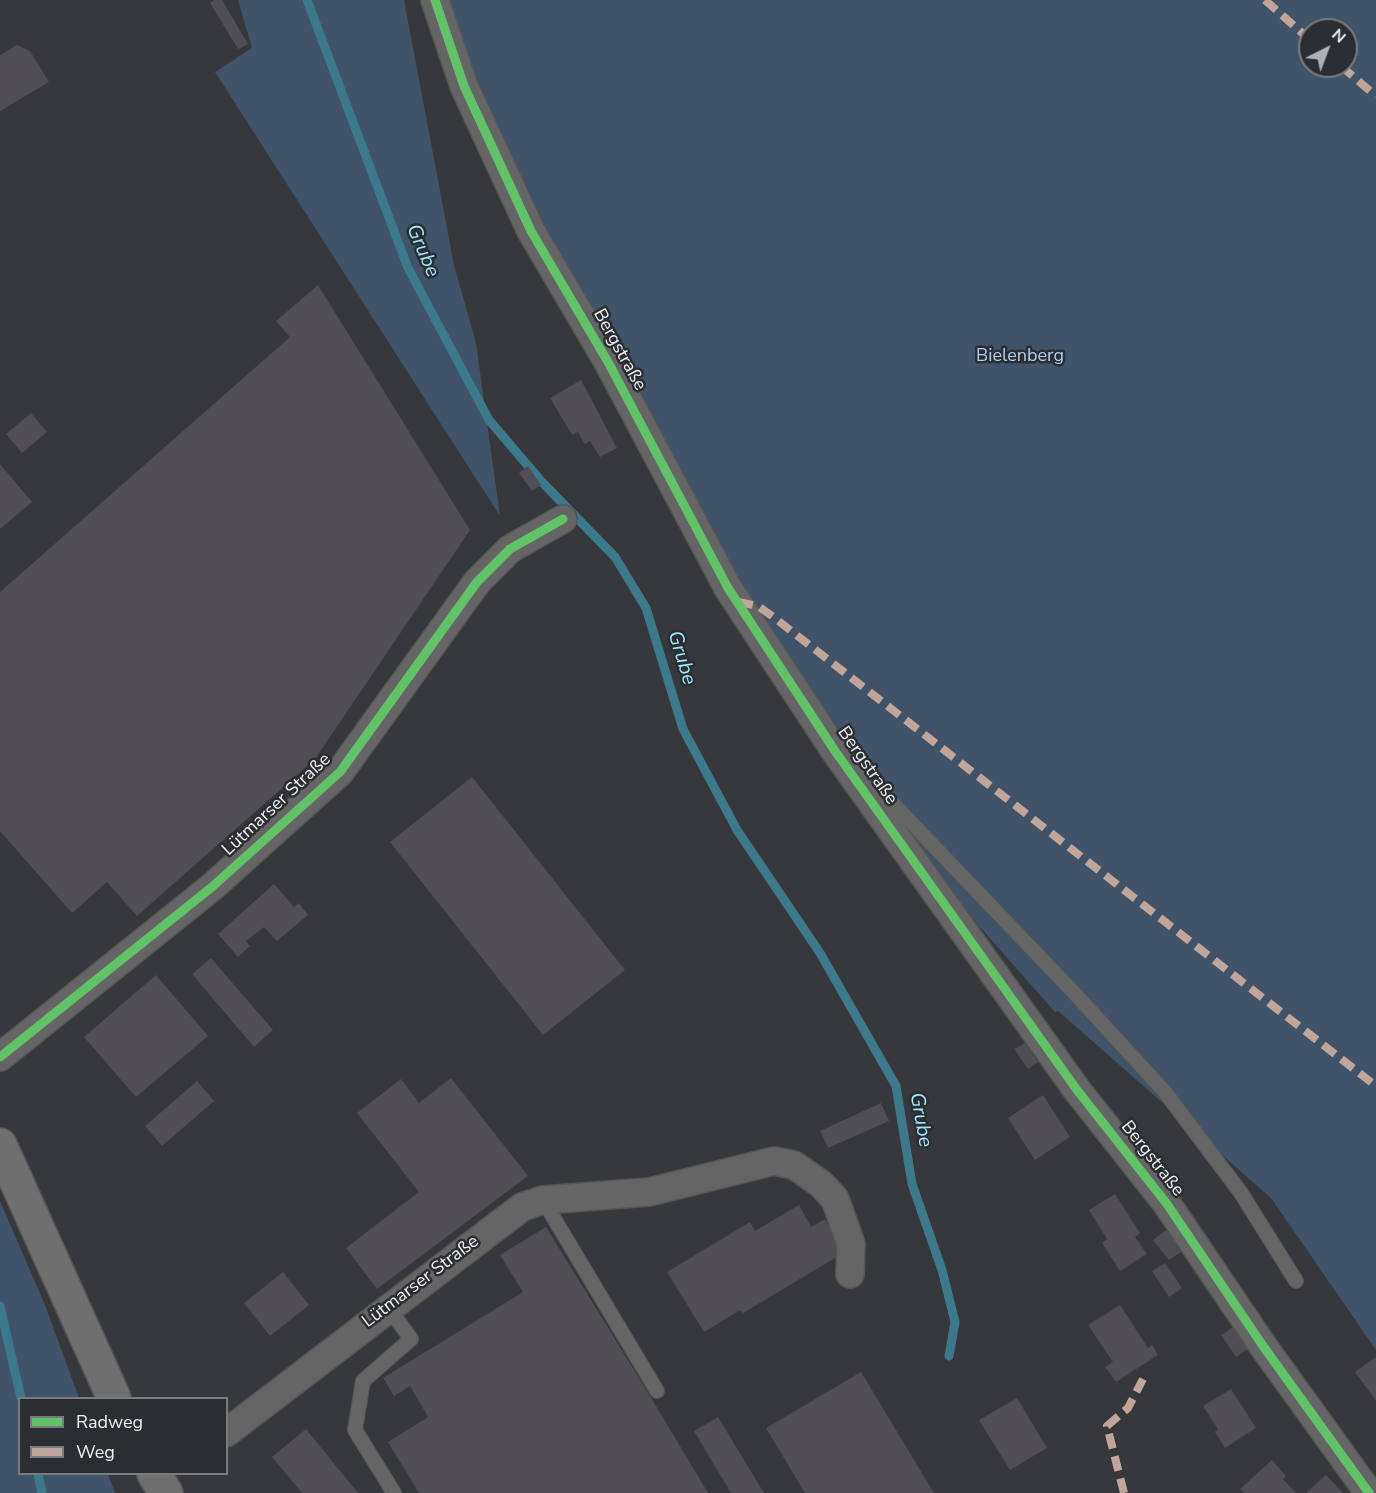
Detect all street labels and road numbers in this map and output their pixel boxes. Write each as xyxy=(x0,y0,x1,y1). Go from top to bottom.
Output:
street label: Bergstraße xyxy=(588,305,650,395)
street label: Bergstraße xyxy=(832,723,902,809)
street label: Lütmarser Straße xyxy=(218,749,336,861)
street label: Bergstraße xyxy=(1116,1117,1188,1201)
street label: Lütmarser Straße xyxy=(358,1231,484,1333)

